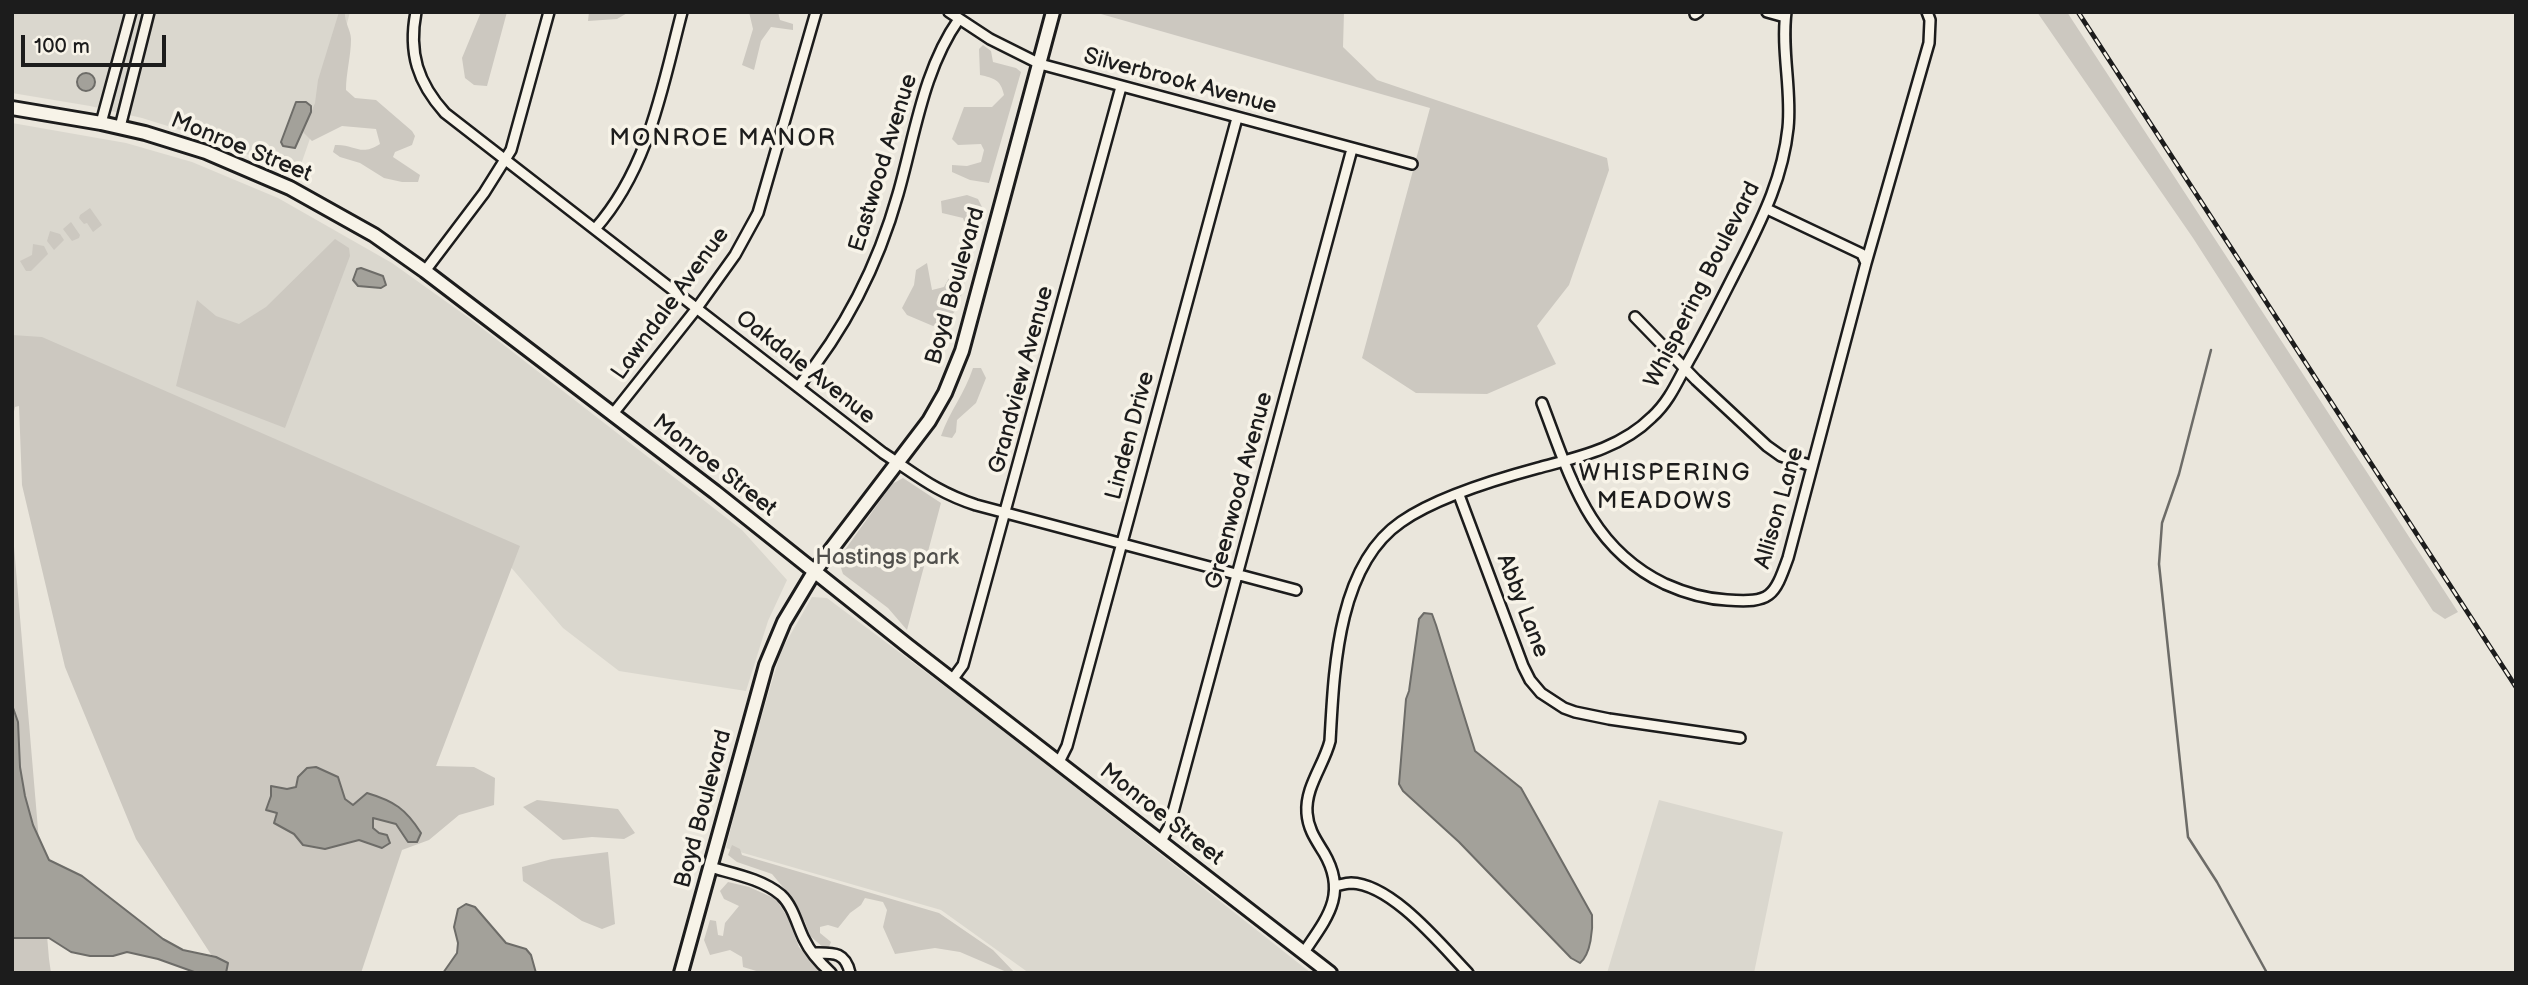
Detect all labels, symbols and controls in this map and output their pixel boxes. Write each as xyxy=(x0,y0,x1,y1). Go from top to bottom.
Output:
scale bar xyxy=(24,21,170,65)
text: 100 m xyxy=(34,34,90,59)
street label: Silverbrook Avenue xyxy=(1080,43,1280,121)
street label: Eastwood Avenue xyxy=(844,71,924,255)
street label: Monroe Street xyxy=(166,107,316,189)
district label: MONROE MANOR xyxy=(611,125,835,153)
street label: Whispering Boulevard xyxy=(1639,177,1767,393)
street label: Boyd Boulevard xyxy=(920,204,992,368)
street label: Lawndale Avenue xyxy=(606,222,736,386)
street label: Grandview Avenue xyxy=(984,283,1060,477)
street label: Oakdale Avenue xyxy=(730,305,880,431)
street label: Linden Drive xyxy=(1101,369,1161,503)
street label: Greenwood Avenue xyxy=(1200,389,1280,593)
street label: Monroe Street xyxy=(646,409,782,523)
street label: Allison Lane xyxy=(1749,444,1811,572)
district label: WHISPERING MEADOWS xyxy=(1580,460,1750,516)
park label: Hastings park xyxy=(815,544,959,572)
street label: Abby Lane xyxy=(1490,550,1554,662)
street label: Boyd Boulevard xyxy=(670,727,738,891)
street label: Monroe Street xyxy=(1093,758,1229,872)

